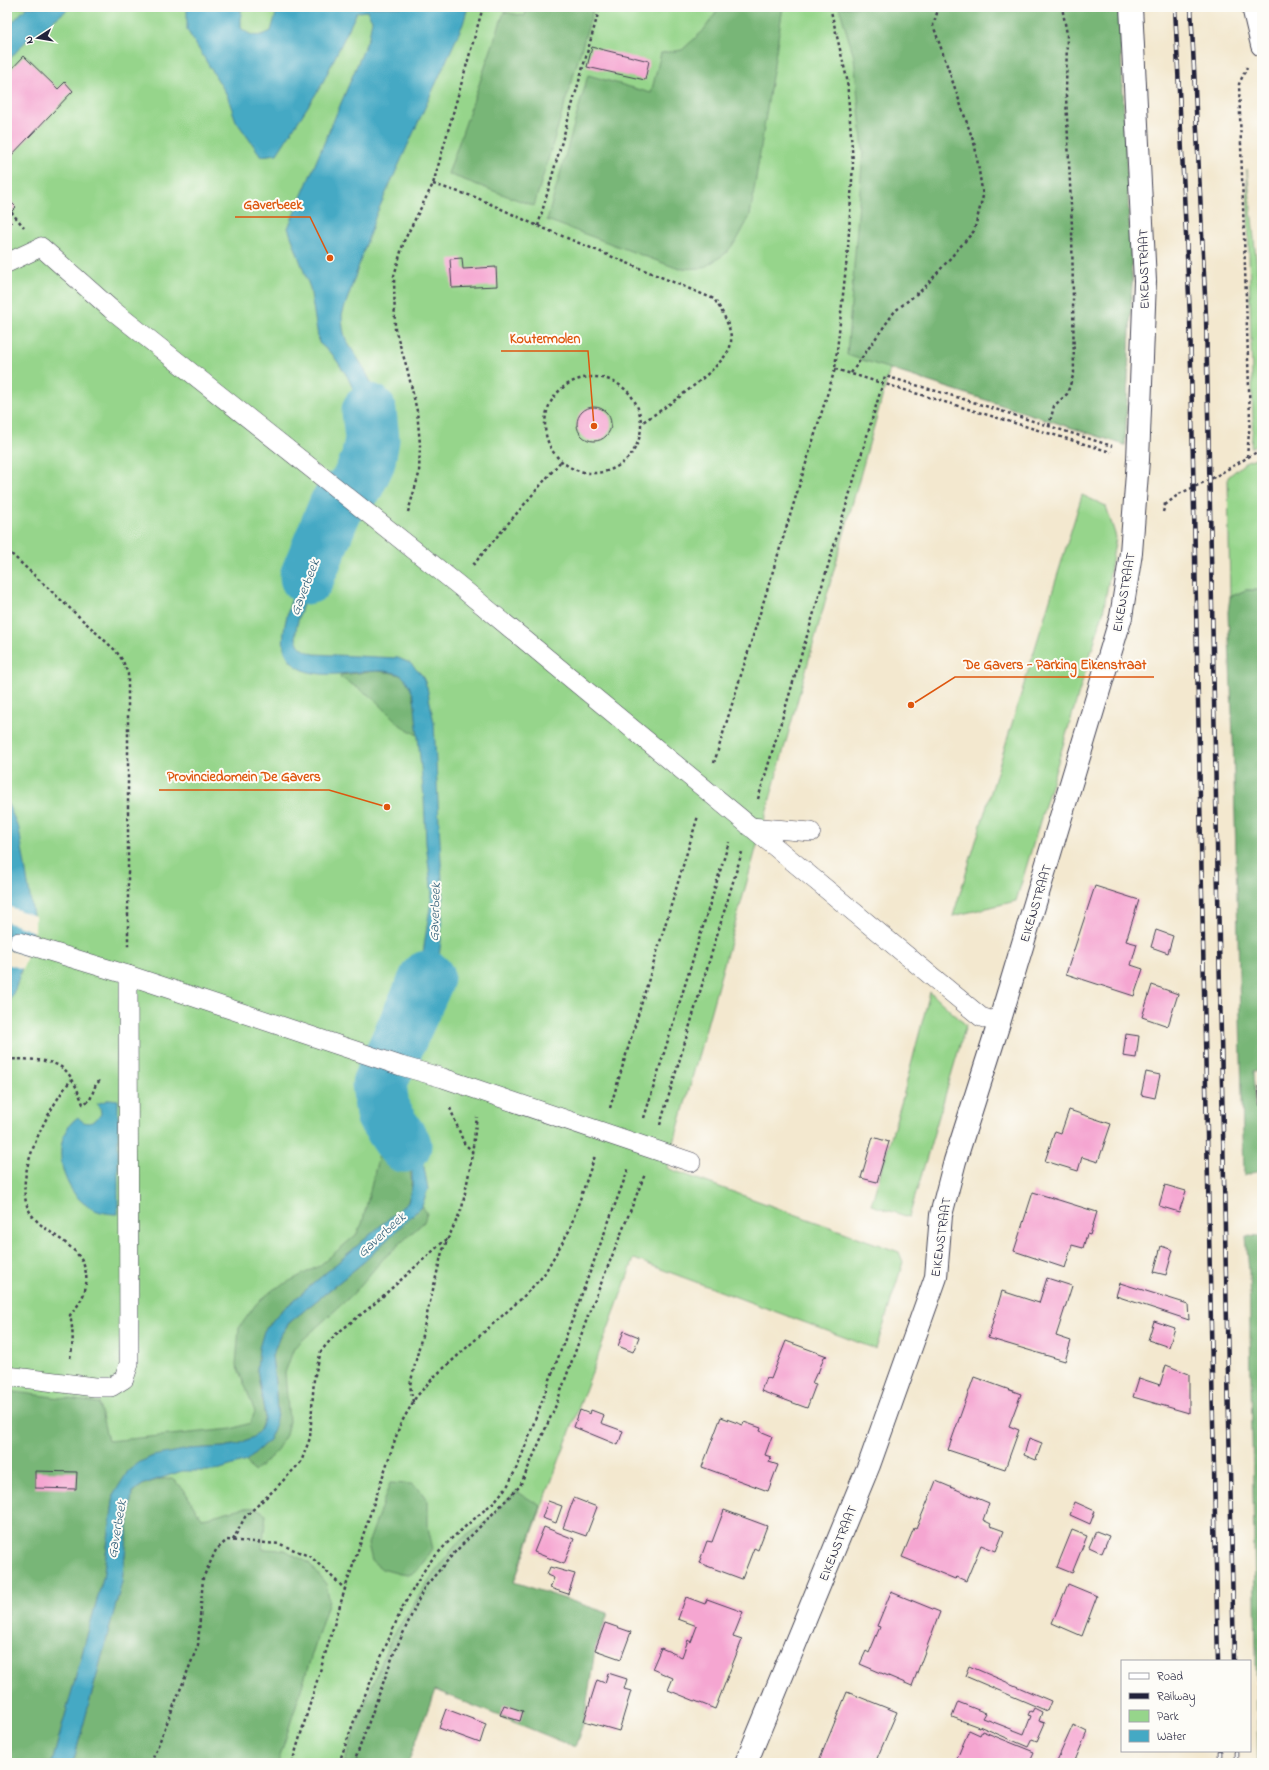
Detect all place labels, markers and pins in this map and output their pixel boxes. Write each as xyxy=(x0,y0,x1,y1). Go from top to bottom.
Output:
callout: Gaverbeek xyxy=(235,191,310,217)
callout: Koutermolen xyxy=(501,325,588,351)
callout: De Gavers - Parking Eikenstraat xyxy=(955,651,1154,677)
callout: Provinciedomein De Gavers xyxy=(159,764,329,790)

